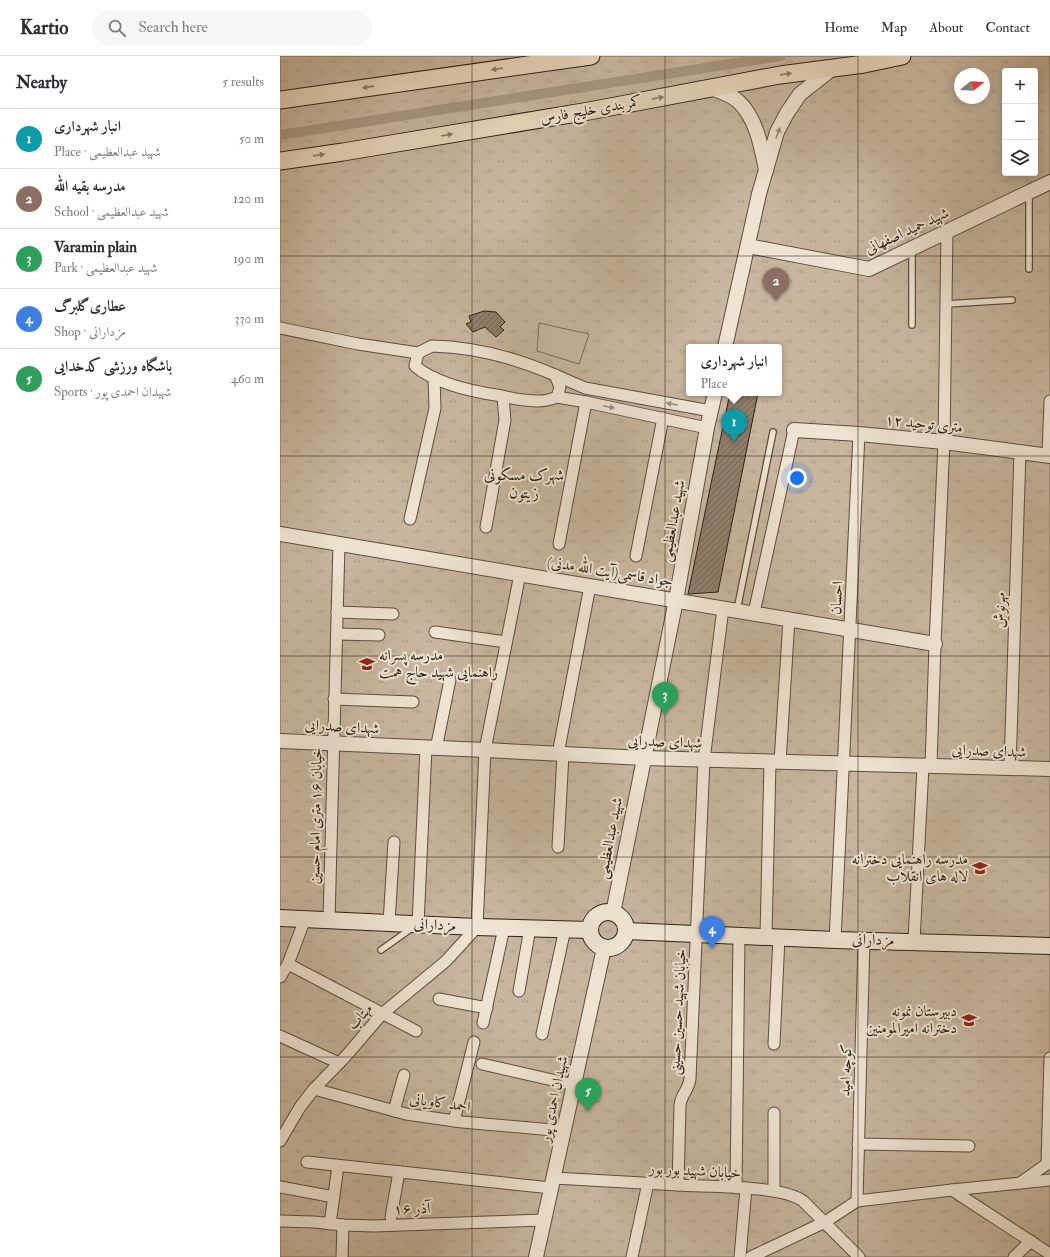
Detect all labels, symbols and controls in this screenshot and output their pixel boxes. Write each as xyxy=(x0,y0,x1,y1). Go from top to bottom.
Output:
search box xyxy=(92,10,372,46)
text: Kartio xyxy=(20,16,68,40)
icon: search xyxy=(106,17,128,39)
text: Search here xyxy=(138,18,208,37)
text: Home xyxy=(824,19,859,36)
text: Map xyxy=(881,19,907,36)
text: About xyxy=(929,19,963,36)
text: Contact xyxy=(985,19,1030,36)
one-way arrow xyxy=(491,66,503,72)
north arrow xyxy=(954,68,990,104)
map controls xyxy=(1002,68,1038,176)
button: + xyxy=(1002,68,1038,104)
one-way arrow xyxy=(780,71,792,77)
text: Nearby xyxy=(16,72,67,93)
text: 5 results xyxy=(222,74,264,90)
one-way arrow xyxy=(362,84,375,90)
street label: کمربندی خلیج فارس xyxy=(539,92,644,132)
one-way arrow xyxy=(652,95,664,101)
button: − xyxy=(1002,104,1038,140)
text: انبار شهرداری xyxy=(54,117,121,136)
one-way arrow xyxy=(775,127,781,139)
text: 1 xyxy=(27,131,31,147)
text: 50 m xyxy=(239,131,264,147)
one-way arrow xyxy=(441,131,453,137)
button: layers xyxy=(1002,140,1038,176)
text: Place · شهید عبدالعظیمی xyxy=(54,144,161,160)
one-way arrow xyxy=(313,152,325,158)
text: مدرسه بقیه الله xyxy=(54,177,126,196)
text: 2 xyxy=(26,191,32,207)
text: 120 m xyxy=(233,191,264,207)
street label: شهید حمید اصفهانی xyxy=(862,203,952,259)
text: School · شهید عبدالعظیمی xyxy=(54,204,169,220)
text: Varamin plain xyxy=(54,238,137,257)
text: 3 xyxy=(27,251,32,267)
text: 190 m xyxy=(233,251,264,267)
text: Park · شهید عبدالعظیمی xyxy=(54,260,157,276)
pin: 2 xyxy=(763,268,789,301)
text: عطاری‌گلبرگ xyxy=(54,297,126,316)
text: 4 xyxy=(25,311,33,327)
text: 330 m xyxy=(235,311,264,327)
text: Shop · مزدارانی xyxy=(54,324,126,340)
popup xyxy=(686,344,782,396)
text: انبار شهرداری xyxy=(700,352,768,371)
text: باشگاه ورزشی کدخدایی xyxy=(54,357,172,376)
text: 5 xyxy=(26,371,32,387)
text: 460 m xyxy=(231,371,264,387)
text: Place xyxy=(700,376,727,392)
text: Sports · شهیدان احمدی پور xyxy=(54,384,172,400)
one-way arrow xyxy=(666,400,679,406)
one-way arrow xyxy=(603,405,616,411)
pin: 1 xyxy=(721,409,747,442)
street label: ۱۲ متری توحید xyxy=(884,410,964,438)
district label: شهرک مسکونی زیتون xyxy=(484,465,564,503)
your location xyxy=(787,468,807,488)
street label: شهید عبدالعظیمی xyxy=(656,479,691,564)
street label: جواد قاسمی(آیت الله مدنی) xyxy=(546,550,675,592)
street label: احسان xyxy=(827,581,847,615)
street label: مهرنوش xyxy=(990,591,1010,628)
place label: مدرسه پسرانه راهنمایی شهید حاج همت xyxy=(379,646,498,685)
school or university icon: مدرسه پسرانه راهنمایی شهید حاج همت xyxy=(358,655,376,673)
pin: 3 xyxy=(652,682,678,715)
street label: شهدای صدرایی xyxy=(304,716,380,738)
street label: شهدای صدرایی xyxy=(627,731,703,753)
street label: شهدای صدرایی xyxy=(951,740,1027,762)
street label: خیابان ۱۶ متری امام حسین xyxy=(305,748,330,884)
street label: شهید عبدالعظیمی xyxy=(593,796,628,881)
place label: مدرسه راهنمایی دخترانه لاله های انقلاب xyxy=(852,850,968,886)
school or university icon: مدرسه راهنمایی دخترانه لاله های انقلاب xyxy=(971,859,989,877)
street label: مزدارانی xyxy=(413,914,457,937)
pin: 4 xyxy=(699,916,725,949)
street label: مزدارانی xyxy=(852,930,894,951)
street label: خیابان شهید حسین حسینی xyxy=(665,948,692,1076)
street label: مهتاب xyxy=(343,1000,377,1034)
place label: دبیرستان نمونه دخترانه امیرالمومنین xyxy=(866,1002,957,1038)
school or university icon: دبیرستان نمونه دخترانه امیرالمومنین xyxy=(960,1011,978,1029)
street label: کوچه امید xyxy=(836,1043,857,1097)
street label: شهیدان احمدی پور xyxy=(535,1054,573,1146)
pin: 5 xyxy=(575,1078,601,1111)
street label: احمد کاویانی xyxy=(408,1089,472,1117)
street label: خیابان شهید بور بور xyxy=(647,1159,741,1183)
street label: ۱۶ آذر xyxy=(393,1199,432,1219)

